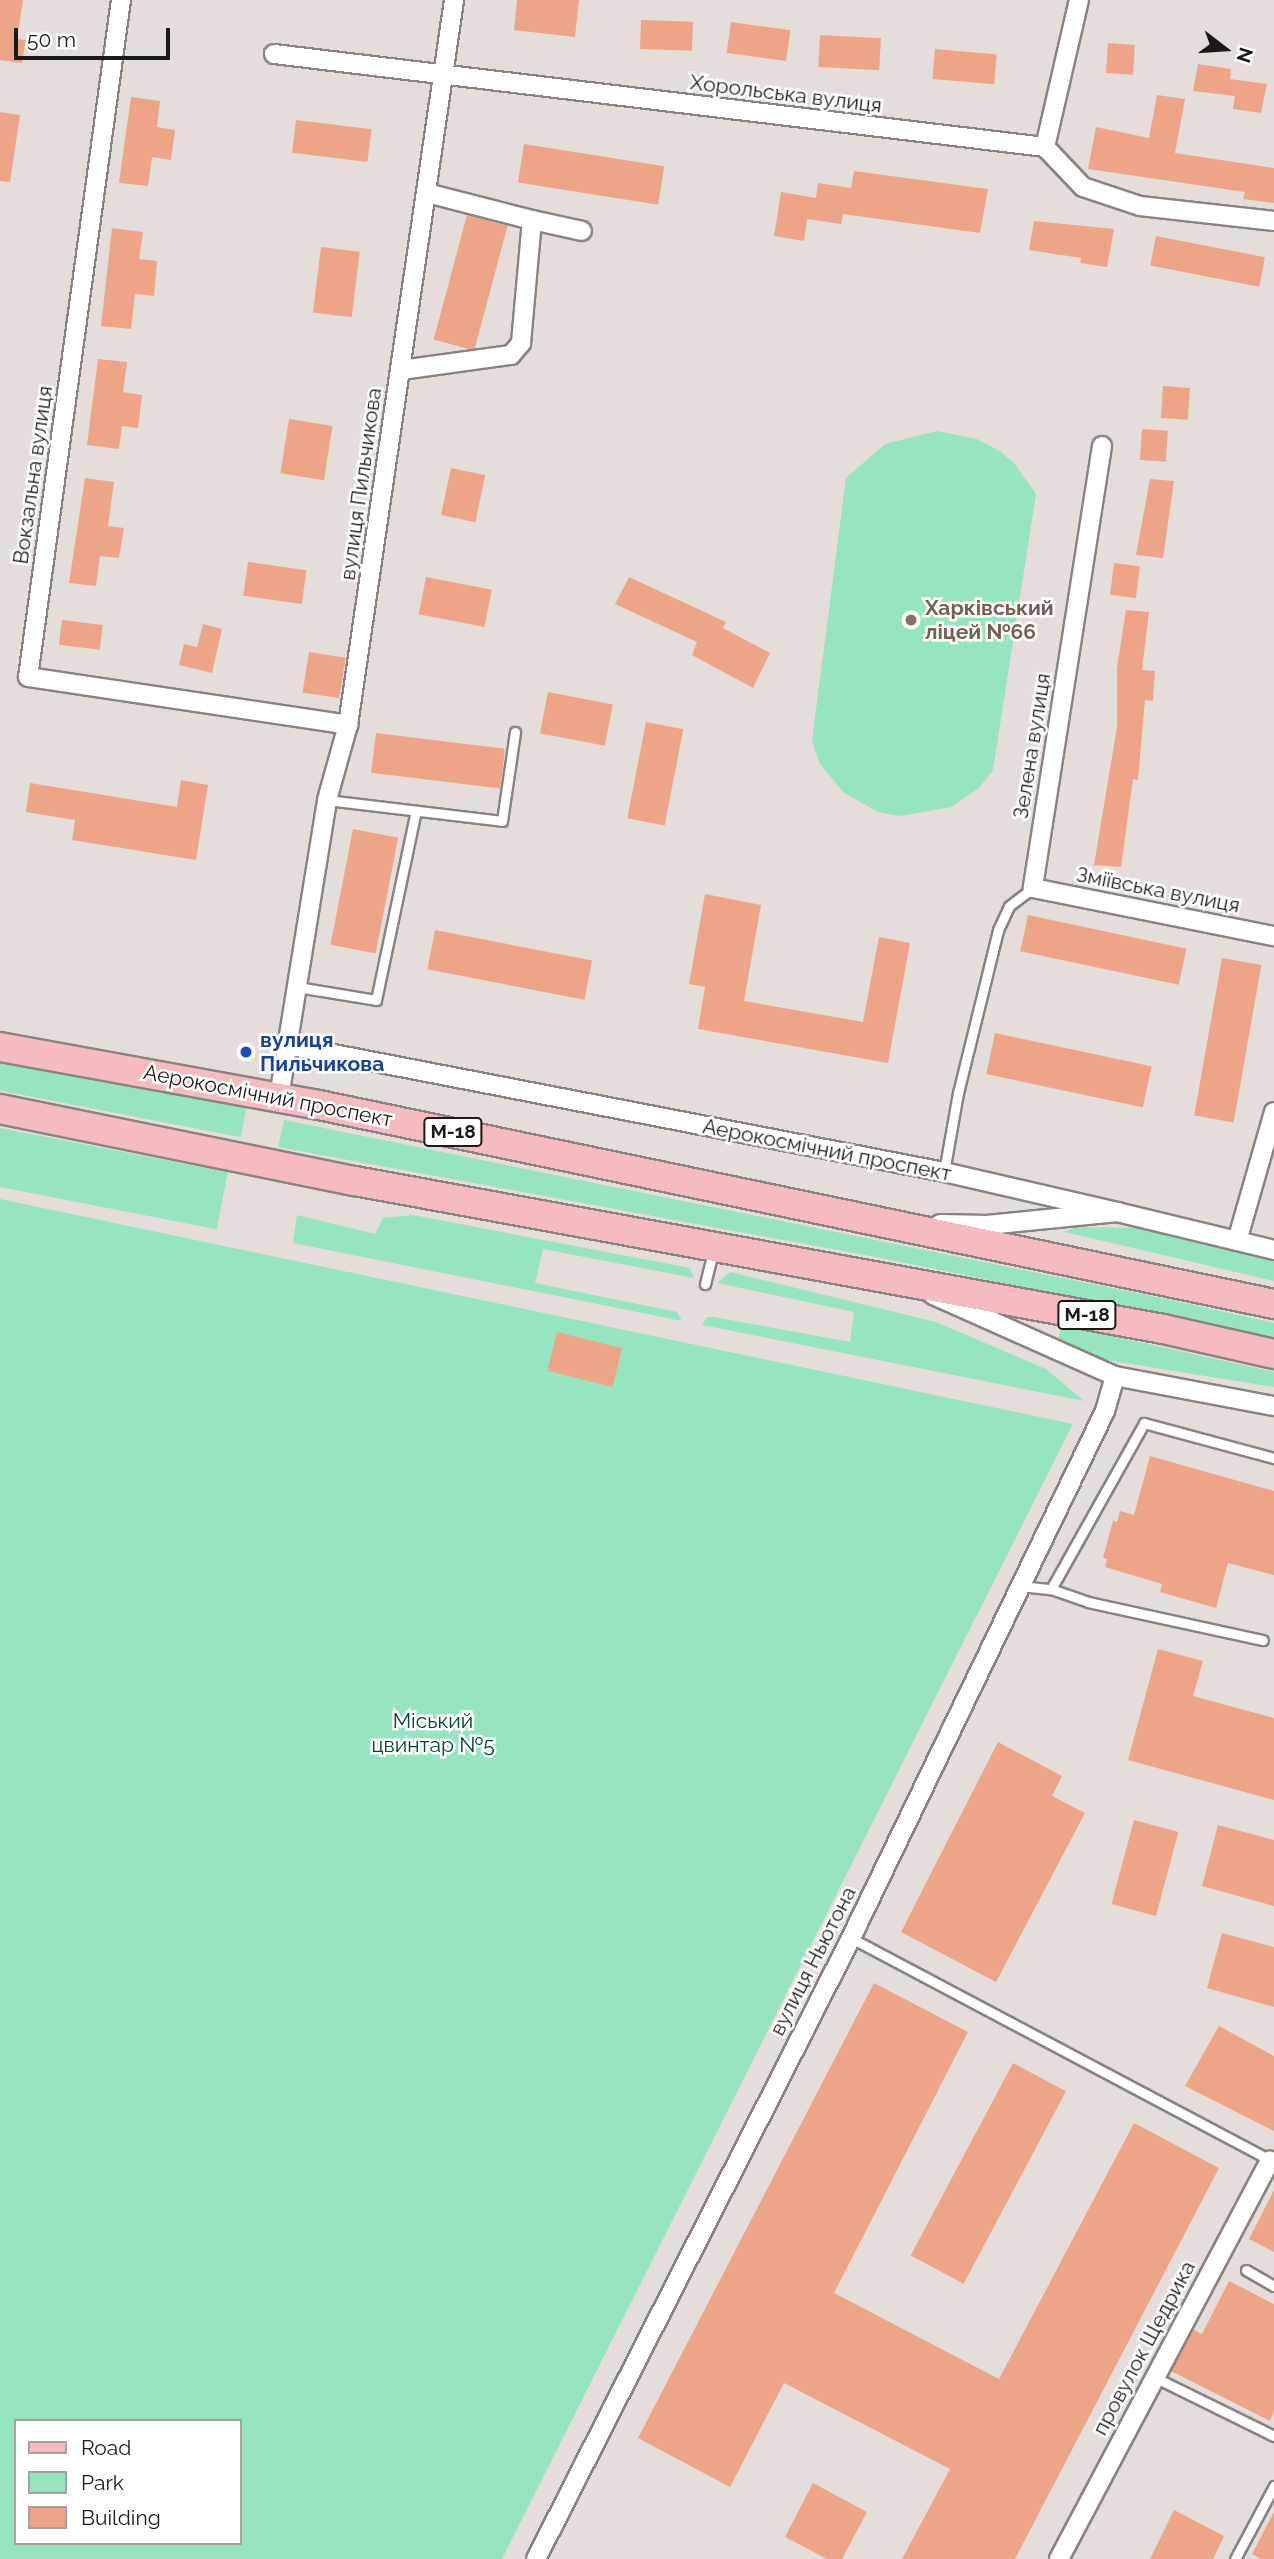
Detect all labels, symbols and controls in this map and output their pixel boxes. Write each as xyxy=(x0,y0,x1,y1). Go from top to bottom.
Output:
scale bar xyxy=(18,14,173,58)
north arrow xyxy=(1190,14,1260,84)
text: 50 m xyxy=(27,27,76,52)
text: N xyxy=(1232,45,1258,65)
street label: Хорольська вулиця xyxy=(689,70,883,118)
street label: Вокзальна вулиця xyxy=(8,384,58,566)
street label: вулиця Пильчикова xyxy=(335,386,387,582)
place label: Харківський ліцей №66 xyxy=(925,595,1054,645)
marker: Харківський ліцей №66 xyxy=(903,612,919,628)
street label: Зелена вулиця xyxy=(1008,671,1056,821)
street label: Зміївська вулиця xyxy=(1074,862,1242,918)
place label: вулиця Пильчикова xyxy=(260,1027,384,1077)
marker: вулиця Пильчикова xyxy=(238,1044,254,1060)
street label: Аерокосмічний проспект xyxy=(142,1060,394,1132)
street label: Аерокосмічний проспект xyxy=(701,1114,953,1186)
road number: М-18 xyxy=(423,1116,483,1148)
road number: М-18 xyxy=(1057,1300,1117,1330)
park label: Міський цвинтар №5 xyxy=(371,1708,495,1758)
street label: вулиця Ньютона xyxy=(765,1882,861,2040)
street label: провулок Щедрика xyxy=(1087,2257,1201,2439)
legend xyxy=(14,2419,242,2545)
text: Road xyxy=(81,2435,131,2460)
text: Park xyxy=(81,2470,124,2495)
text: Building xyxy=(81,2505,161,2530)

